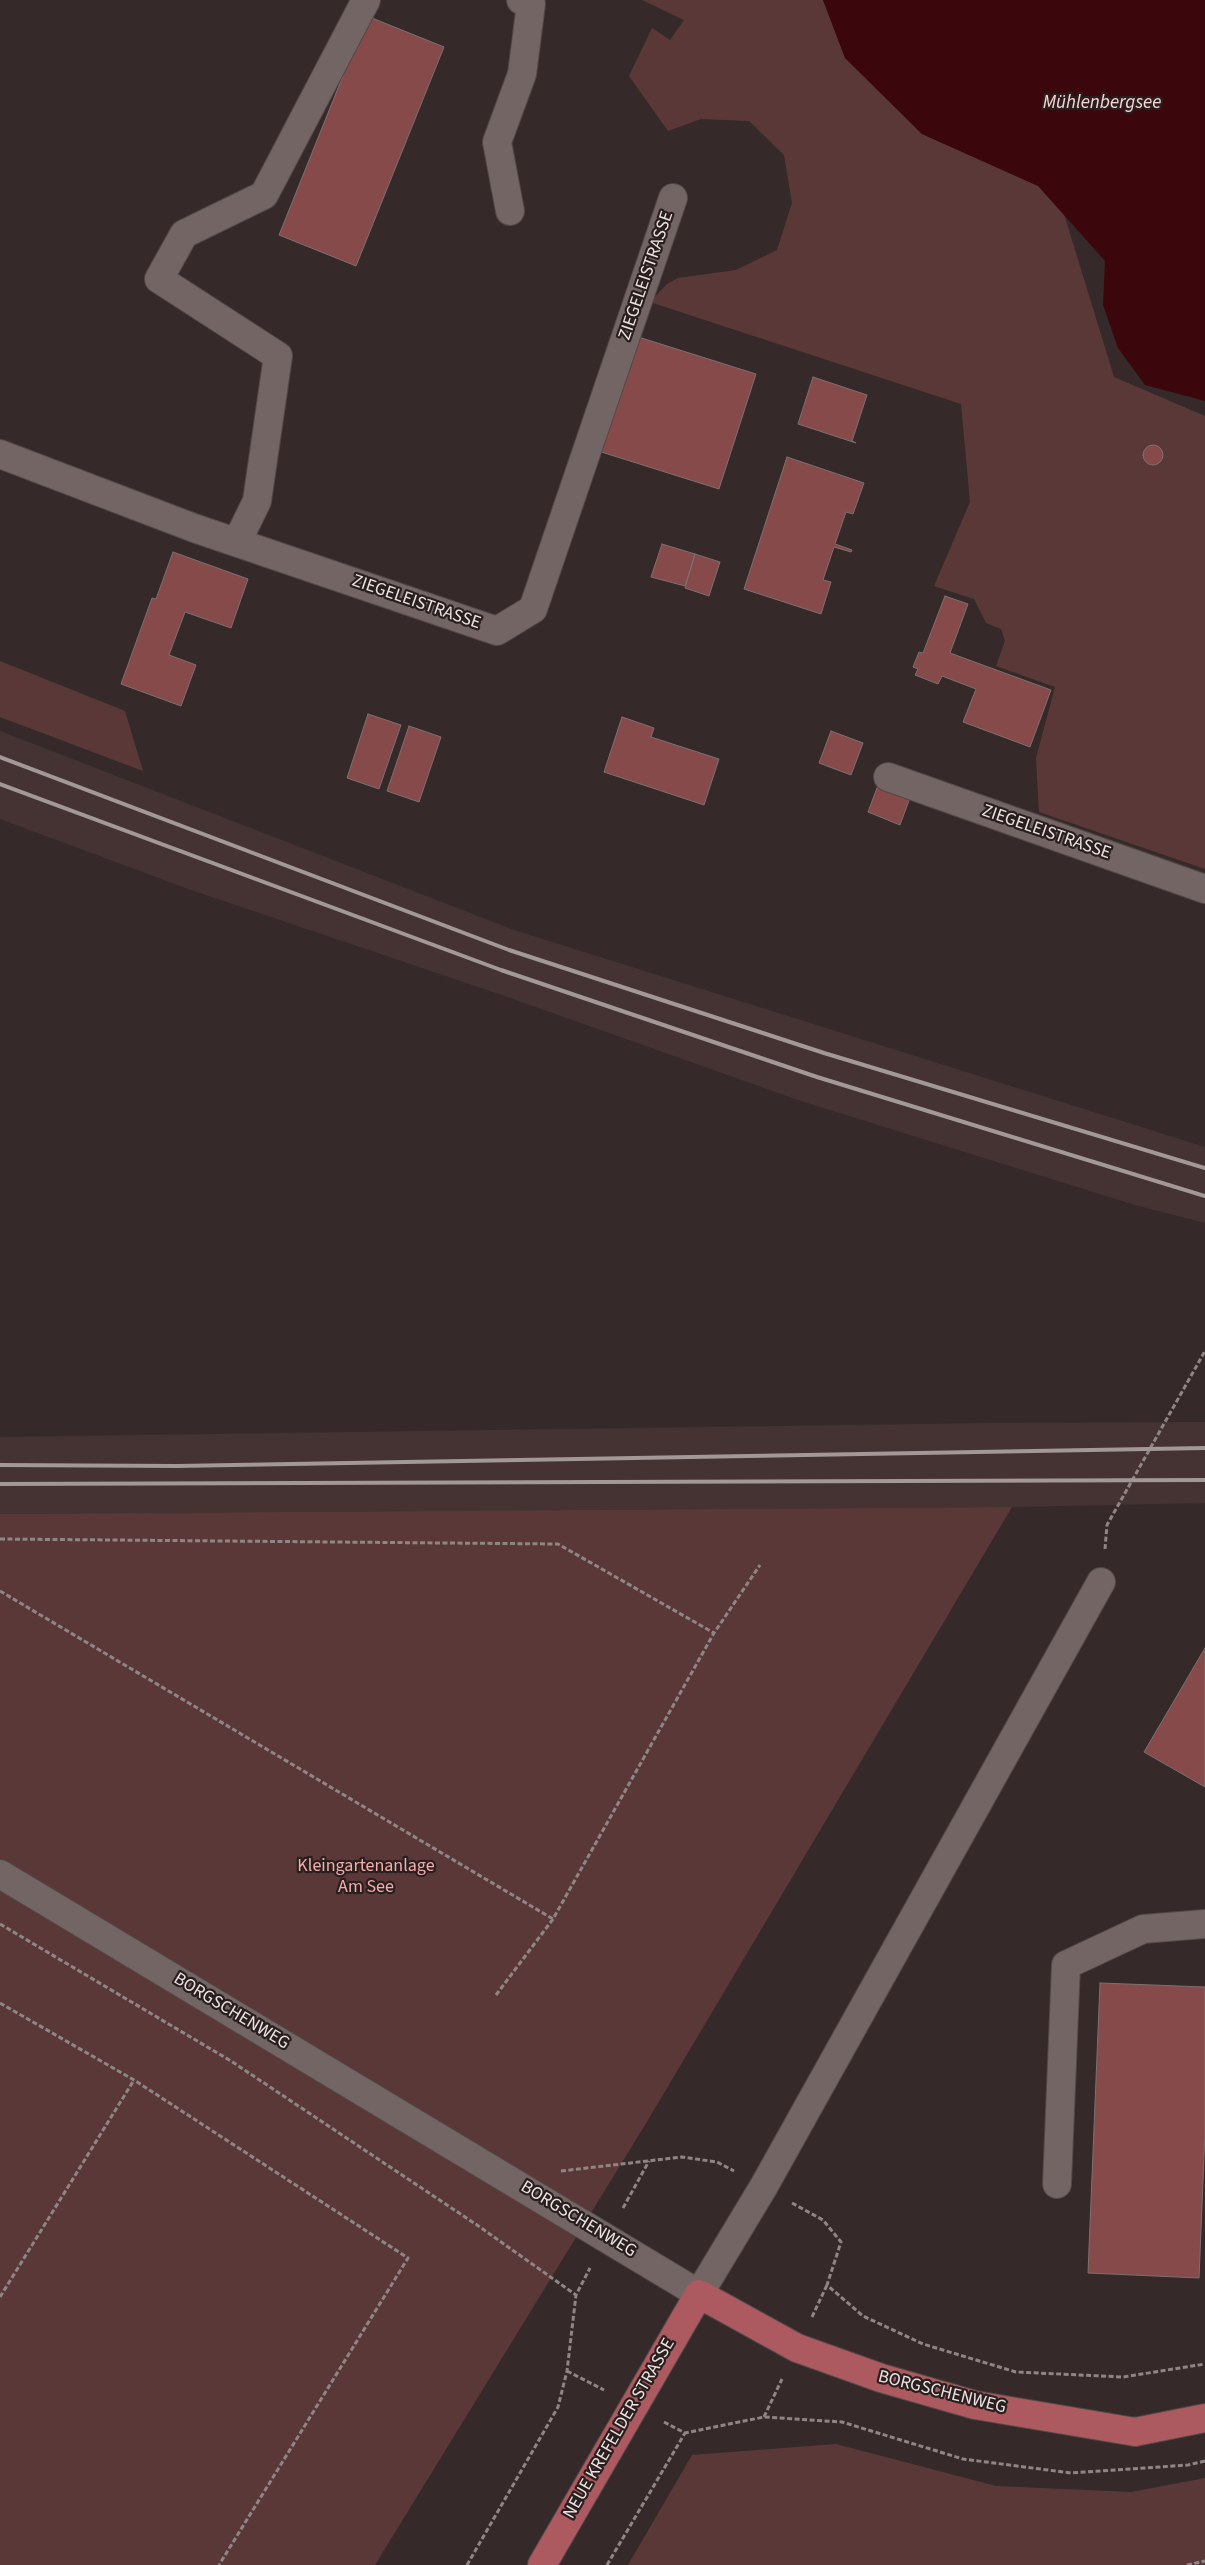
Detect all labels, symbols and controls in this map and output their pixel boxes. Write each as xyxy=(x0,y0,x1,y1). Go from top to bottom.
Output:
water label: Mühlenbergsee xyxy=(1043,93,1161,115)
street label: ZIEGELEISTRASSE xyxy=(615,209,679,343)
street label: ZIEGELEISTRASSE xyxy=(349,571,483,635)
street label: ZIEGELEISTRASSE xyxy=(979,801,1113,865)
park label: Kleingartenanlage Am See xyxy=(297,1856,435,1898)
street label: BORGSCHENWEG xyxy=(169,1969,293,2055)
street label: BORGSCHENWEG xyxy=(516,2177,640,2263)
street label: NEUE KREFELDER STRASSE xyxy=(559,2335,681,2523)
street label: BORGSCHENWEG xyxy=(876,2367,1008,2419)

